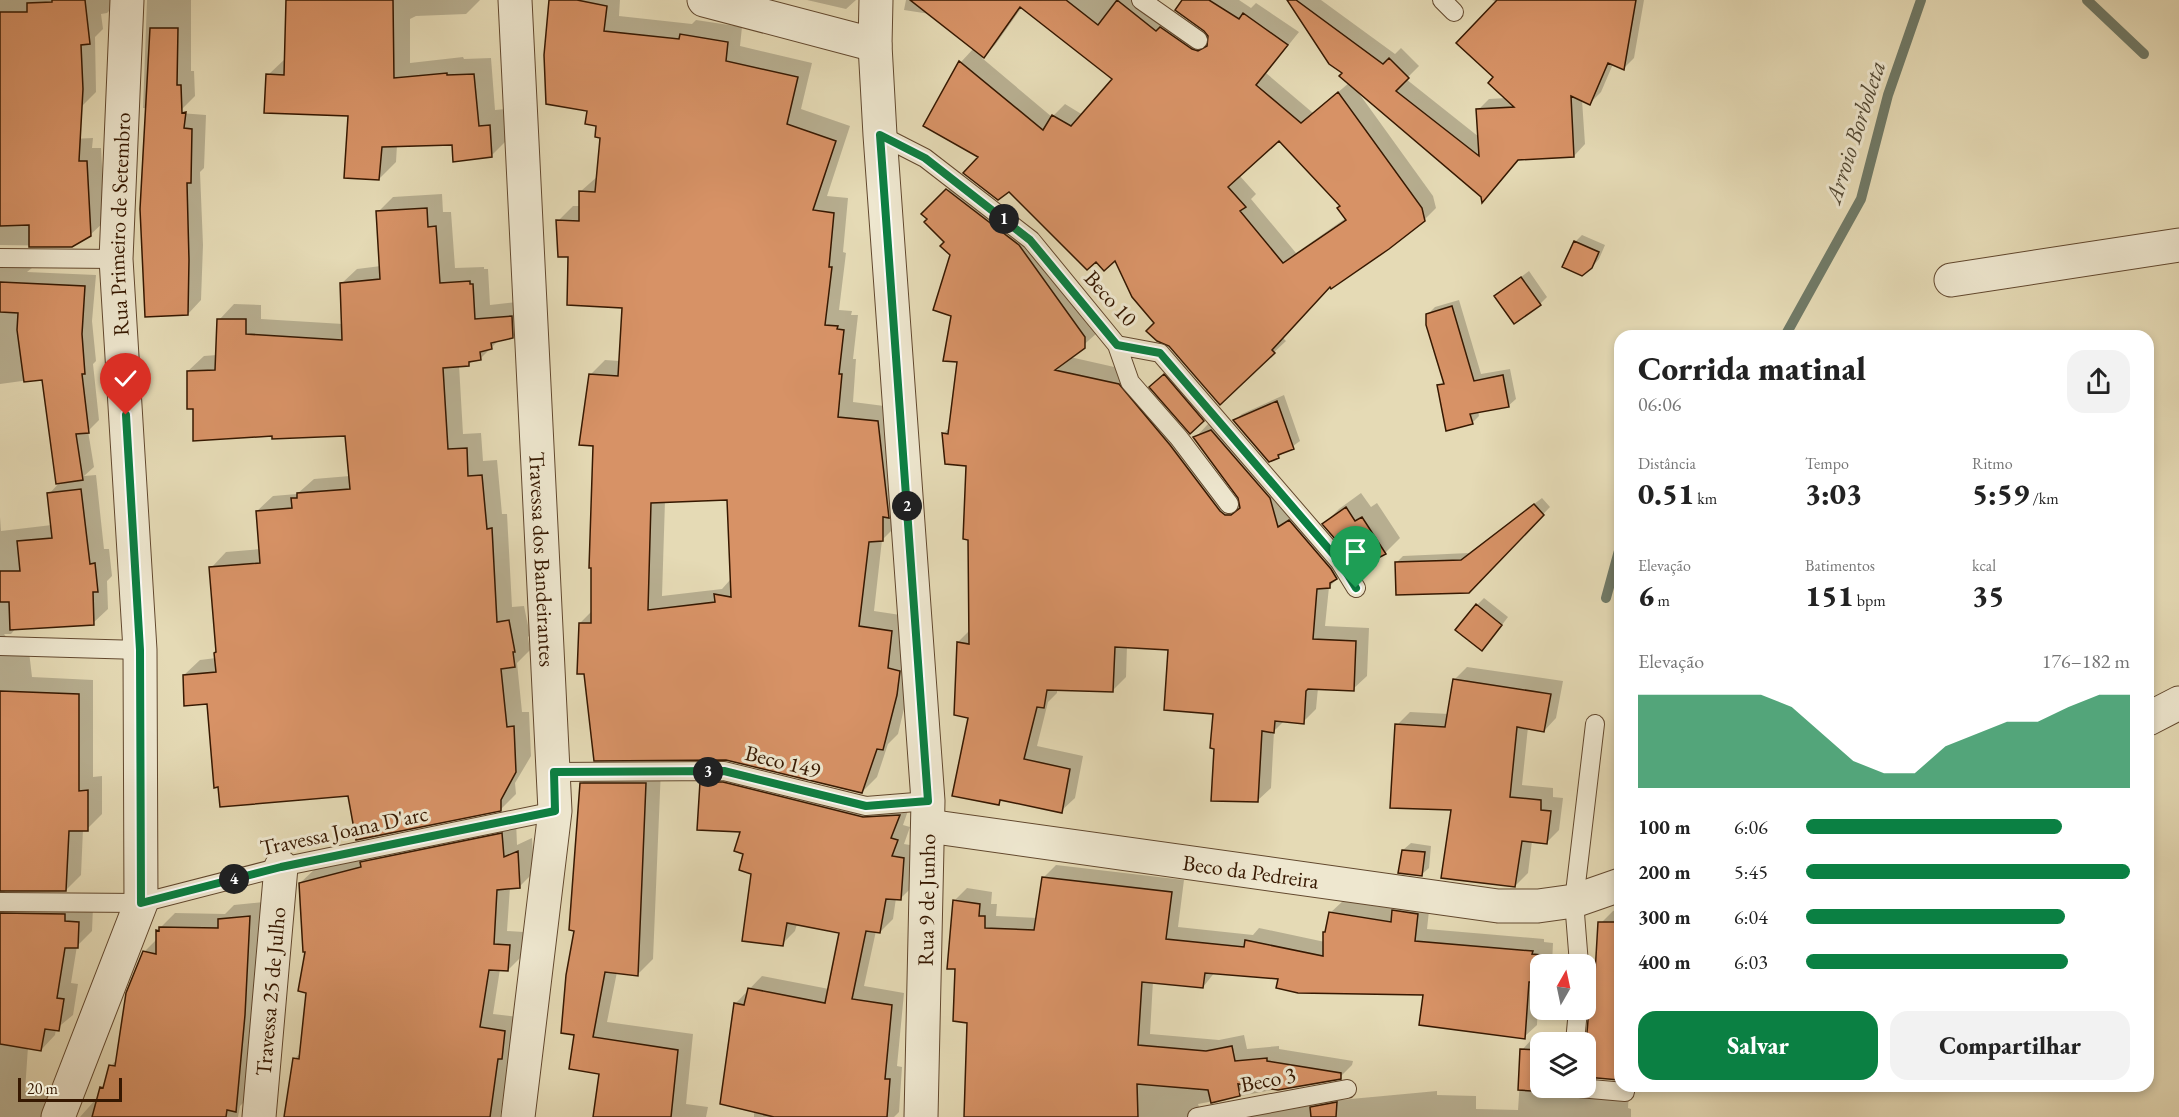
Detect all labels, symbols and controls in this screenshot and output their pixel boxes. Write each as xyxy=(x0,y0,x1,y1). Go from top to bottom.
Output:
water label: Arroio Borboleta xyxy=(1816,57,1892,209)
street label: Rua Primeiro de Setembro xyxy=(102,112,137,337)
pin: 1 xyxy=(989,204,1019,234)
text: 1 xyxy=(1000,208,1008,229)
street label: Beco 10 xyxy=(1078,264,1144,333)
text: Corrida matinal xyxy=(1638,347,1866,390)
button: share xyxy=(2067,350,2130,413)
pin xyxy=(100,353,151,415)
icon: check xyxy=(109,362,142,395)
text: 06:06 xyxy=(1638,391,1681,417)
street label: Travessa dos Bandeirantes xyxy=(522,451,562,668)
text: Distância xyxy=(1638,453,1696,474)
text: Tempo xyxy=(1805,453,1849,474)
text: Ritmo xyxy=(1972,453,2013,474)
text: 0.51 xyxy=(1638,474,1694,513)
text: 3:03 xyxy=(1805,474,1862,513)
text: 5:59 xyxy=(1972,474,2029,513)
text: km xyxy=(1694,488,1717,509)
text: /km xyxy=(2029,488,2059,509)
pin: 2 xyxy=(892,491,922,521)
text: 2 xyxy=(903,495,911,516)
pin xyxy=(1330,526,1381,588)
icon: arrive xyxy=(1339,535,1372,568)
text: Elevação xyxy=(1638,555,1691,576)
text: Batimentos xyxy=(1805,555,1875,576)
text: kcal xyxy=(1972,555,1996,576)
text: 6 xyxy=(1638,576,1654,615)
text: 151 xyxy=(1805,576,1854,615)
text: 35 xyxy=(1972,576,2004,615)
text: m xyxy=(1654,590,1670,611)
text: bpm xyxy=(1854,590,1886,611)
text: Elevação xyxy=(1638,648,1704,674)
text: 176–182 m xyxy=(2042,648,2130,674)
street label: Beco 149 xyxy=(742,738,824,785)
pin: 3 xyxy=(693,757,723,787)
text: 3 xyxy=(704,761,712,782)
street label: Travessa Joana D'arc xyxy=(258,799,431,862)
text: 100 m xyxy=(1638,814,1691,840)
text: 6:06 xyxy=(1734,814,1768,840)
street label: Rua 9 de Junho xyxy=(911,833,942,966)
street label: Beco da Pedreira xyxy=(1181,848,1321,896)
text: 200 m xyxy=(1638,859,1691,885)
text: 5:45 xyxy=(1734,859,1768,885)
pin: 4 xyxy=(219,864,249,894)
text: 4 xyxy=(230,868,238,889)
text: 300 m xyxy=(1638,904,1691,930)
text: 6:04 xyxy=(1734,904,1768,930)
street label: Travessa 25 de Julho xyxy=(249,906,292,1077)
text: 400 m xyxy=(1638,949,1691,975)
text: 6:03 xyxy=(1734,949,1768,975)
north arrow xyxy=(1530,954,1596,1020)
map controls xyxy=(1530,954,1596,1098)
button: Salvar xyxy=(1638,1011,1878,1080)
button: Compartilhar xyxy=(1890,1011,2130,1080)
button: layers xyxy=(1530,1032,1596,1098)
street label: Beco 3 xyxy=(1238,1060,1298,1099)
scale bar xyxy=(18,1075,122,1102)
text: 20 m xyxy=(27,1078,58,1099)

